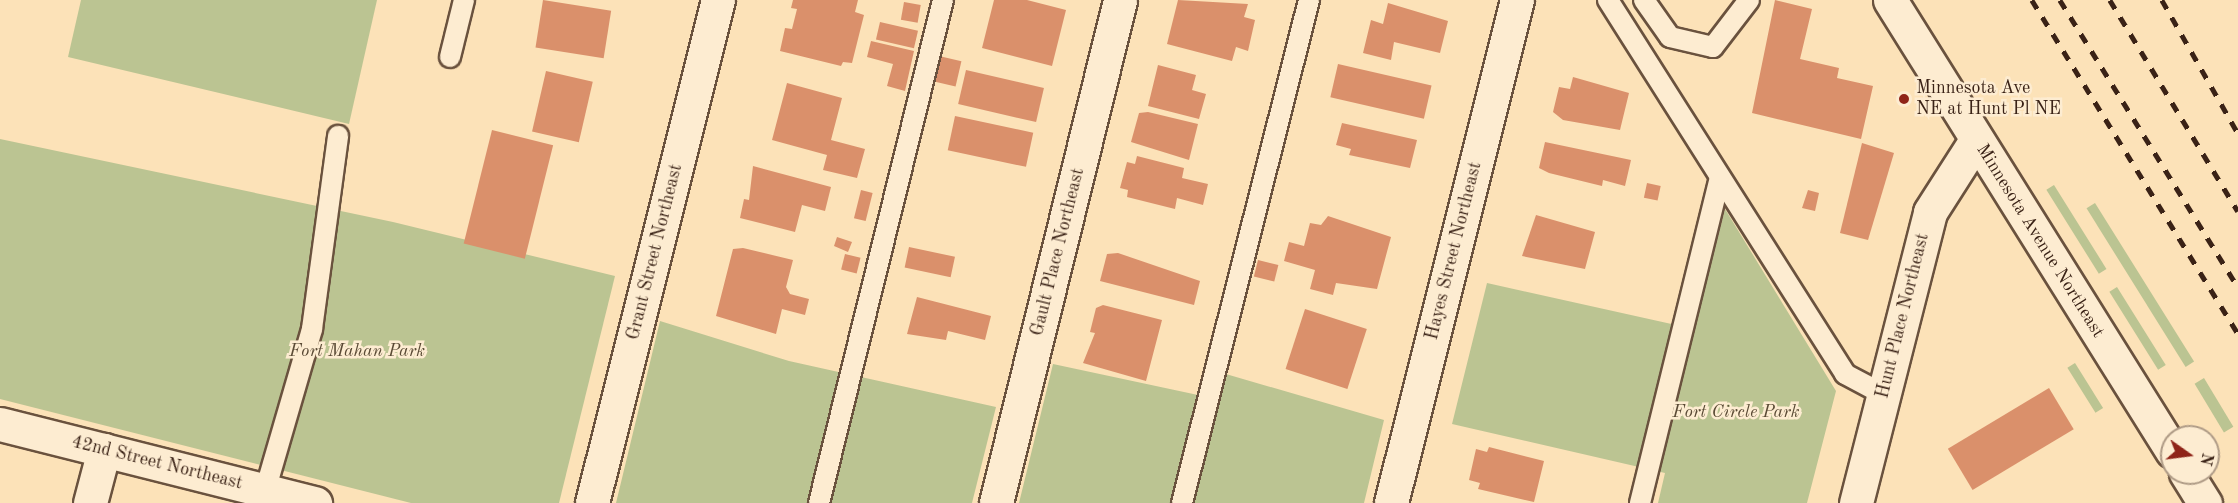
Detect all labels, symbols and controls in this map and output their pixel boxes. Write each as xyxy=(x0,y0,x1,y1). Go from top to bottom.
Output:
place label: Minnesota Ave NE at Hunt Pl NE xyxy=(1916,78,2061,121)
marker: Minnesota Ave NE at Hunt Pl NE xyxy=(1897,92,1911,106)
street label: Minnesota Avenue Northeast xyxy=(1971,140,2109,342)
street label: Hayes Street Northeast xyxy=(1421,160,1487,342)
street label: Grant Street Northeast xyxy=(623,162,687,342)
street label: Gault Place Northeast xyxy=(1027,166,1089,338)
street label: Hunt Place Northeast xyxy=(1872,231,1934,401)
park label: Fort Mahan Park xyxy=(289,340,425,362)
park label: Fort Circle Park xyxy=(1672,401,1800,423)
north arrow xyxy=(2160,425,2220,485)
street label: 42nd Street Northeast xyxy=(69,431,245,495)
text: N xyxy=(2196,451,2215,467)

